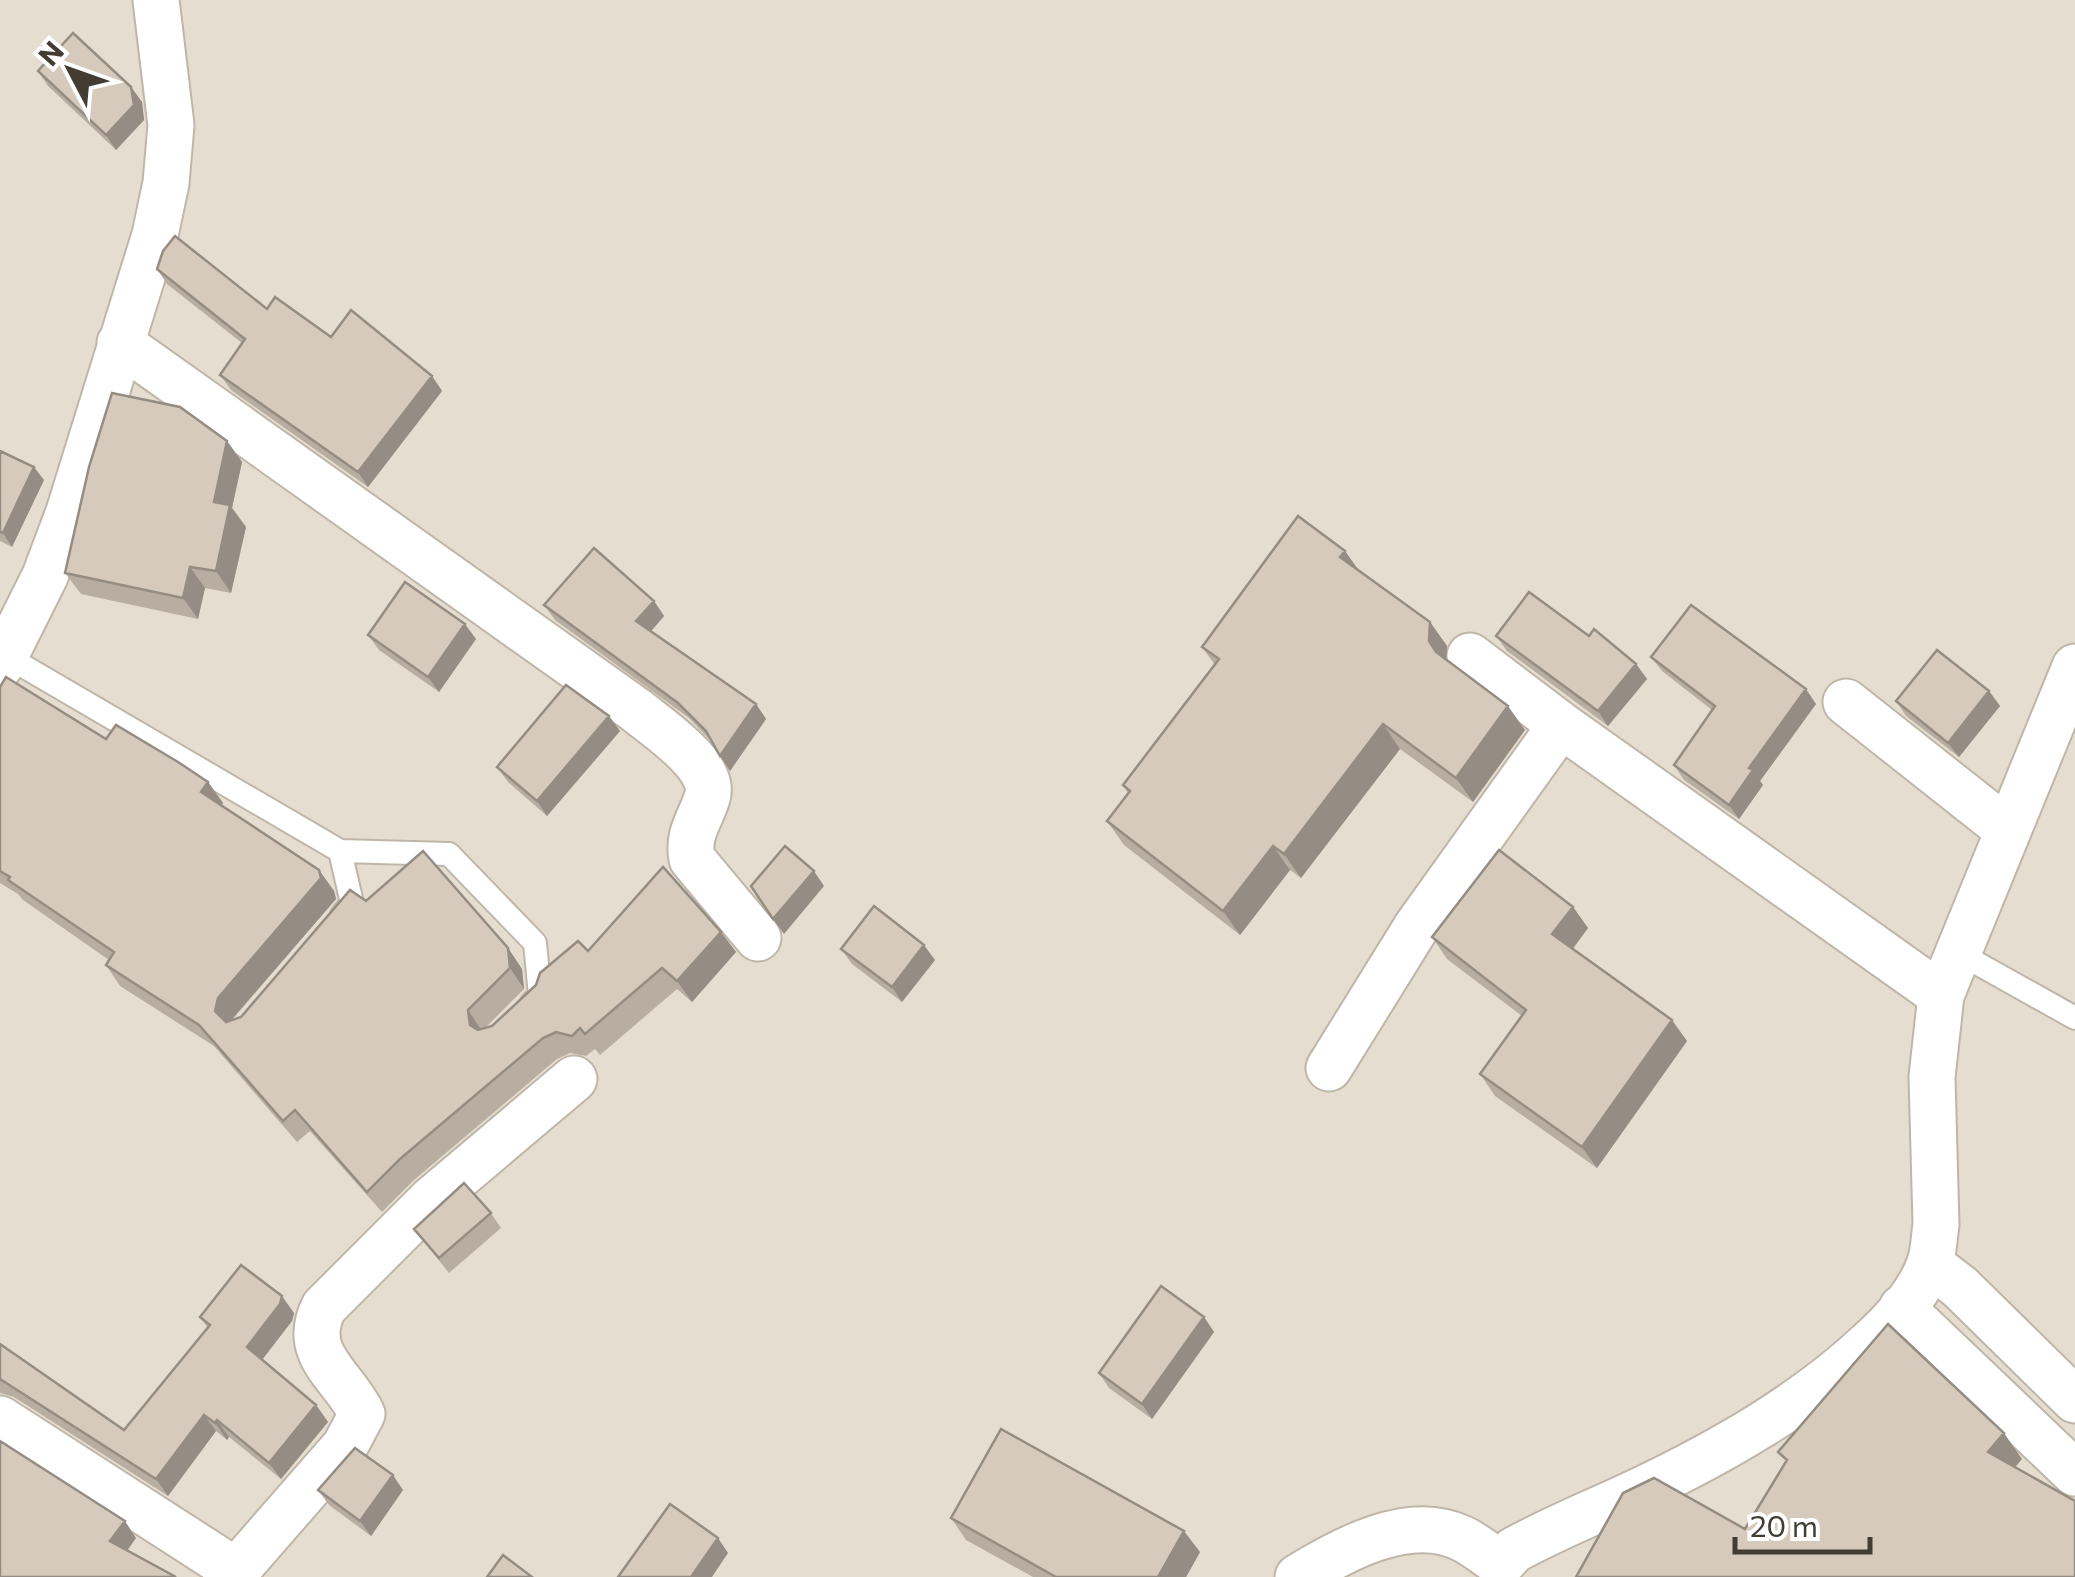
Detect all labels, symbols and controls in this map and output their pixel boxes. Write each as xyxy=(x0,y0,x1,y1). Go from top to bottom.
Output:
north arrow xyxy=(20,20,120,120)
text: N xyxy=(31,34,70,72)
scale bar xyxy=(1735,1492,1870,1554)
text: 20 m xyxy=(1750,1506,1818,1543)

